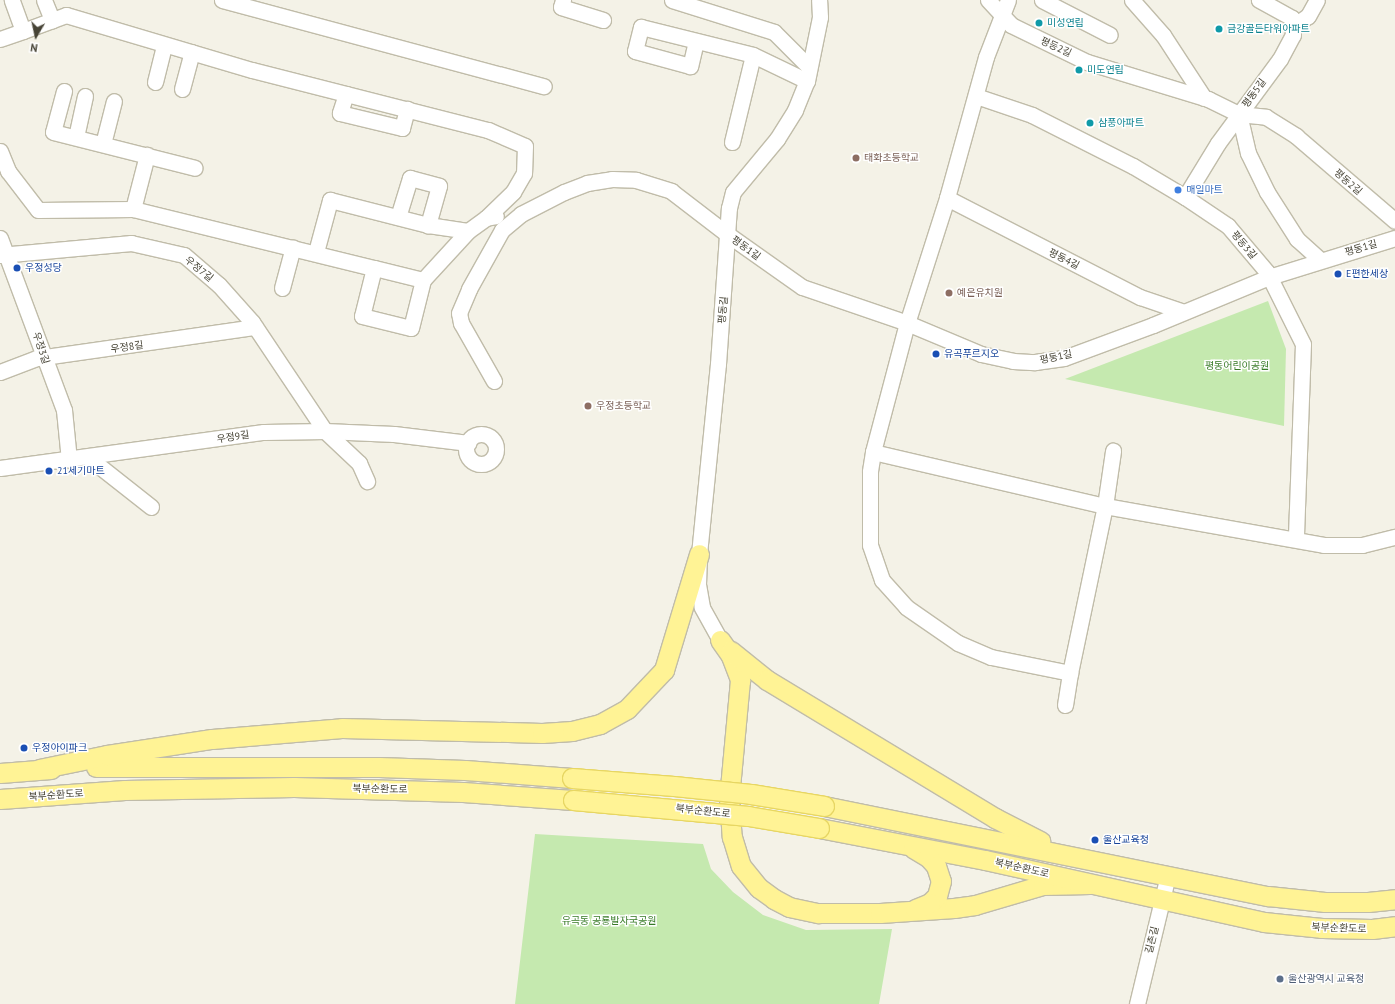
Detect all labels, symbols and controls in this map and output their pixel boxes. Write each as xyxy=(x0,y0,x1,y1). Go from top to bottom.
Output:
north arrow xyxy=(16,16,56,56)
place label: 미성연립 xyxy=(1047,17,1084,29)
marker: 미성연립 xyxy=(1034,18,1044,28)
place label: 금강골든타워아파트 xyxy=(1227,23,1310,35)
marker: 금강골든타워아파트 xyxy=(1214,24,1224,34)
street label: 평동2길 xyxy=(1038,35,1074,59)
text: N xyxy=(29,40,39,55)
place label: 미도연립 xyxy=(1087,64,1124,76)
marker: 미도연립 xyxy=(1074,65,1084,75)
street label: 평동5길 xyxy=(1239,76,1269,110)
place label: 삼풍아파트 xyxy=(1098,117,1144,129)
marker: 삼풍아파트 xyxy=(1085,118,1095,128)
place label: 태화초등학교 xyxy=(864,152,919,164)
marker: 태화초등학교 xyxy=(851,153,861,163)
street label: 평동2길 xyxy=(1332,167,1364,197)
place label: 매일마트 xyxy=(1186,184,1223,196)
marker: 매일마트 xyxy=(1173,185,1183,195)
street label: 평동3길 xyxy=(1229,228,1259,262)
street label: 평동1길 xyxy=(729,233,763,263)
street label: 평동1길 xyxy=(1343,238,1379,258)
street label: 평동4길 xyxy=(1047,246,1081,272)
street label: 우정7길 xyxy=(182,254,216,284)
place label: 우정성당 xyxy=(25,262,62,274)
marker: 우정성당 xyxy=(12,263,22,273)
place label: E편한세상 xyxy=(1346,268,1388,280)
marker: E편한세상 xyxy=(1333,269,1343,279)
place label: 예은유치원 xyxy=(957,287,1003,299)
marker: 예은유치원 xyxy=(944,288,954,298)
street label: 평동길 xyxy=(716,296,730,324)
street label: 우정3길 xyxy=(30,330,52,366)
street label: 우정8길 xyxy=(110,339,144,355)
place label: 유곡푸르지오 xyxy=(944,348,999,360)
street label: 평동1길 xyxy=(1039,348,1073,366)
marker: 유곡푸르지오 xyxy=(931,349,941,359)
park label: 평동어린이공원 xyxy=(1205,360,1269,372)
place label: 우정초등학교 xyxy=(596,400,651,412)
marker: 우정초등학교 xyxy=(583,401,593,411)
street label: 우정9길 xyxy=(216,428,250,446)
place label: 21세기마트 xyxy=(57,465,105,477)
marker: 21세기마트 xyxy=(44,466,54,476)
place label: 우정아이파크 xyxy=(32,742,87,754)
marker: 우정아이파크 xyxy=(19,743,29,753)
street label: 북부순환도로 xyxy=(352,783,408,795)
street label: 북부순환도로 xyxy=(28,787,84,803)
street label: 북부순환도로 xyxy=(675,802,731,820)
place label: 울산교육청 xyxy=(1103,834,1149,846)
marker: 울산교육청 xyxy=(1090,835,1100,845)
street label: 북부순환도로 xyxy=(994,856,1050,880)
park label: 유곡동 공룡발자국공원 xyxy=(562,915,656,927)
street label: 북부순환도로 xyxy=(1311,921,1367,935)
street label: 길촌길 xyxy=(1143,925,1161,955)
place label: 울산광역시 교육청 xyxy=(1288,973,1364,985)
marker: 울산광역시 교육청 xyxy=(1275,974,1285,984)

